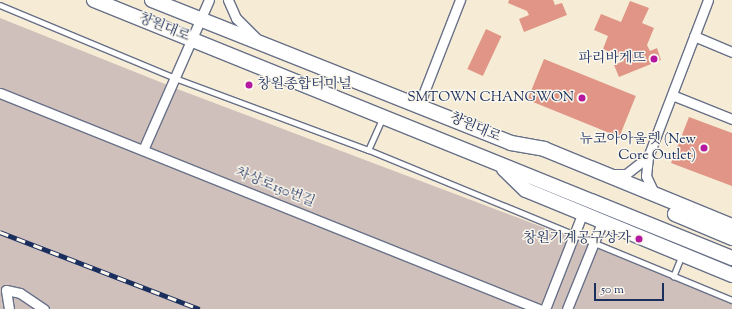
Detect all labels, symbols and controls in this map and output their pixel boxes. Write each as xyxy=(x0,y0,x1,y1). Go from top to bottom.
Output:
street label: 창원대로 xyxy=(136,10,192,46)
place label: 파리바게뜨 xyxy=(578,51,646,67)
marker: 파리바게뜨 xyxy=(649,54,659,64)
place label: 창원종합터미널 xyxy=(257,77,352,93)
marker: 창원종합터미널 xyxy=(244,80,254,90)
place label: SMTOWN CHANGWON xyxy=(407,90,574,106)
marker: SMTOWN CHANGWON xyxy=(577,93,587,103)
street label: 창원대로 xyxy=(447,110,503,146)
place label: 뉴코아아울렛 (New Core Outlet) xyxy=(580,132,696,164)
marker: 뉴코아아울렛 (New Core Outlet) xyxy=(699,143,709,153)
street label: 차상로150번길 xyxy=(233,164,317,212)
place label: 창원기계공구상가 xyxy=(523,231,631,247)
marker: 창원기계공구상가 xyxy=(634,234,644,244)
scale bar xyxy=(596,275,666,301)
text: 50 m xyxy=(601,281,624,299)

